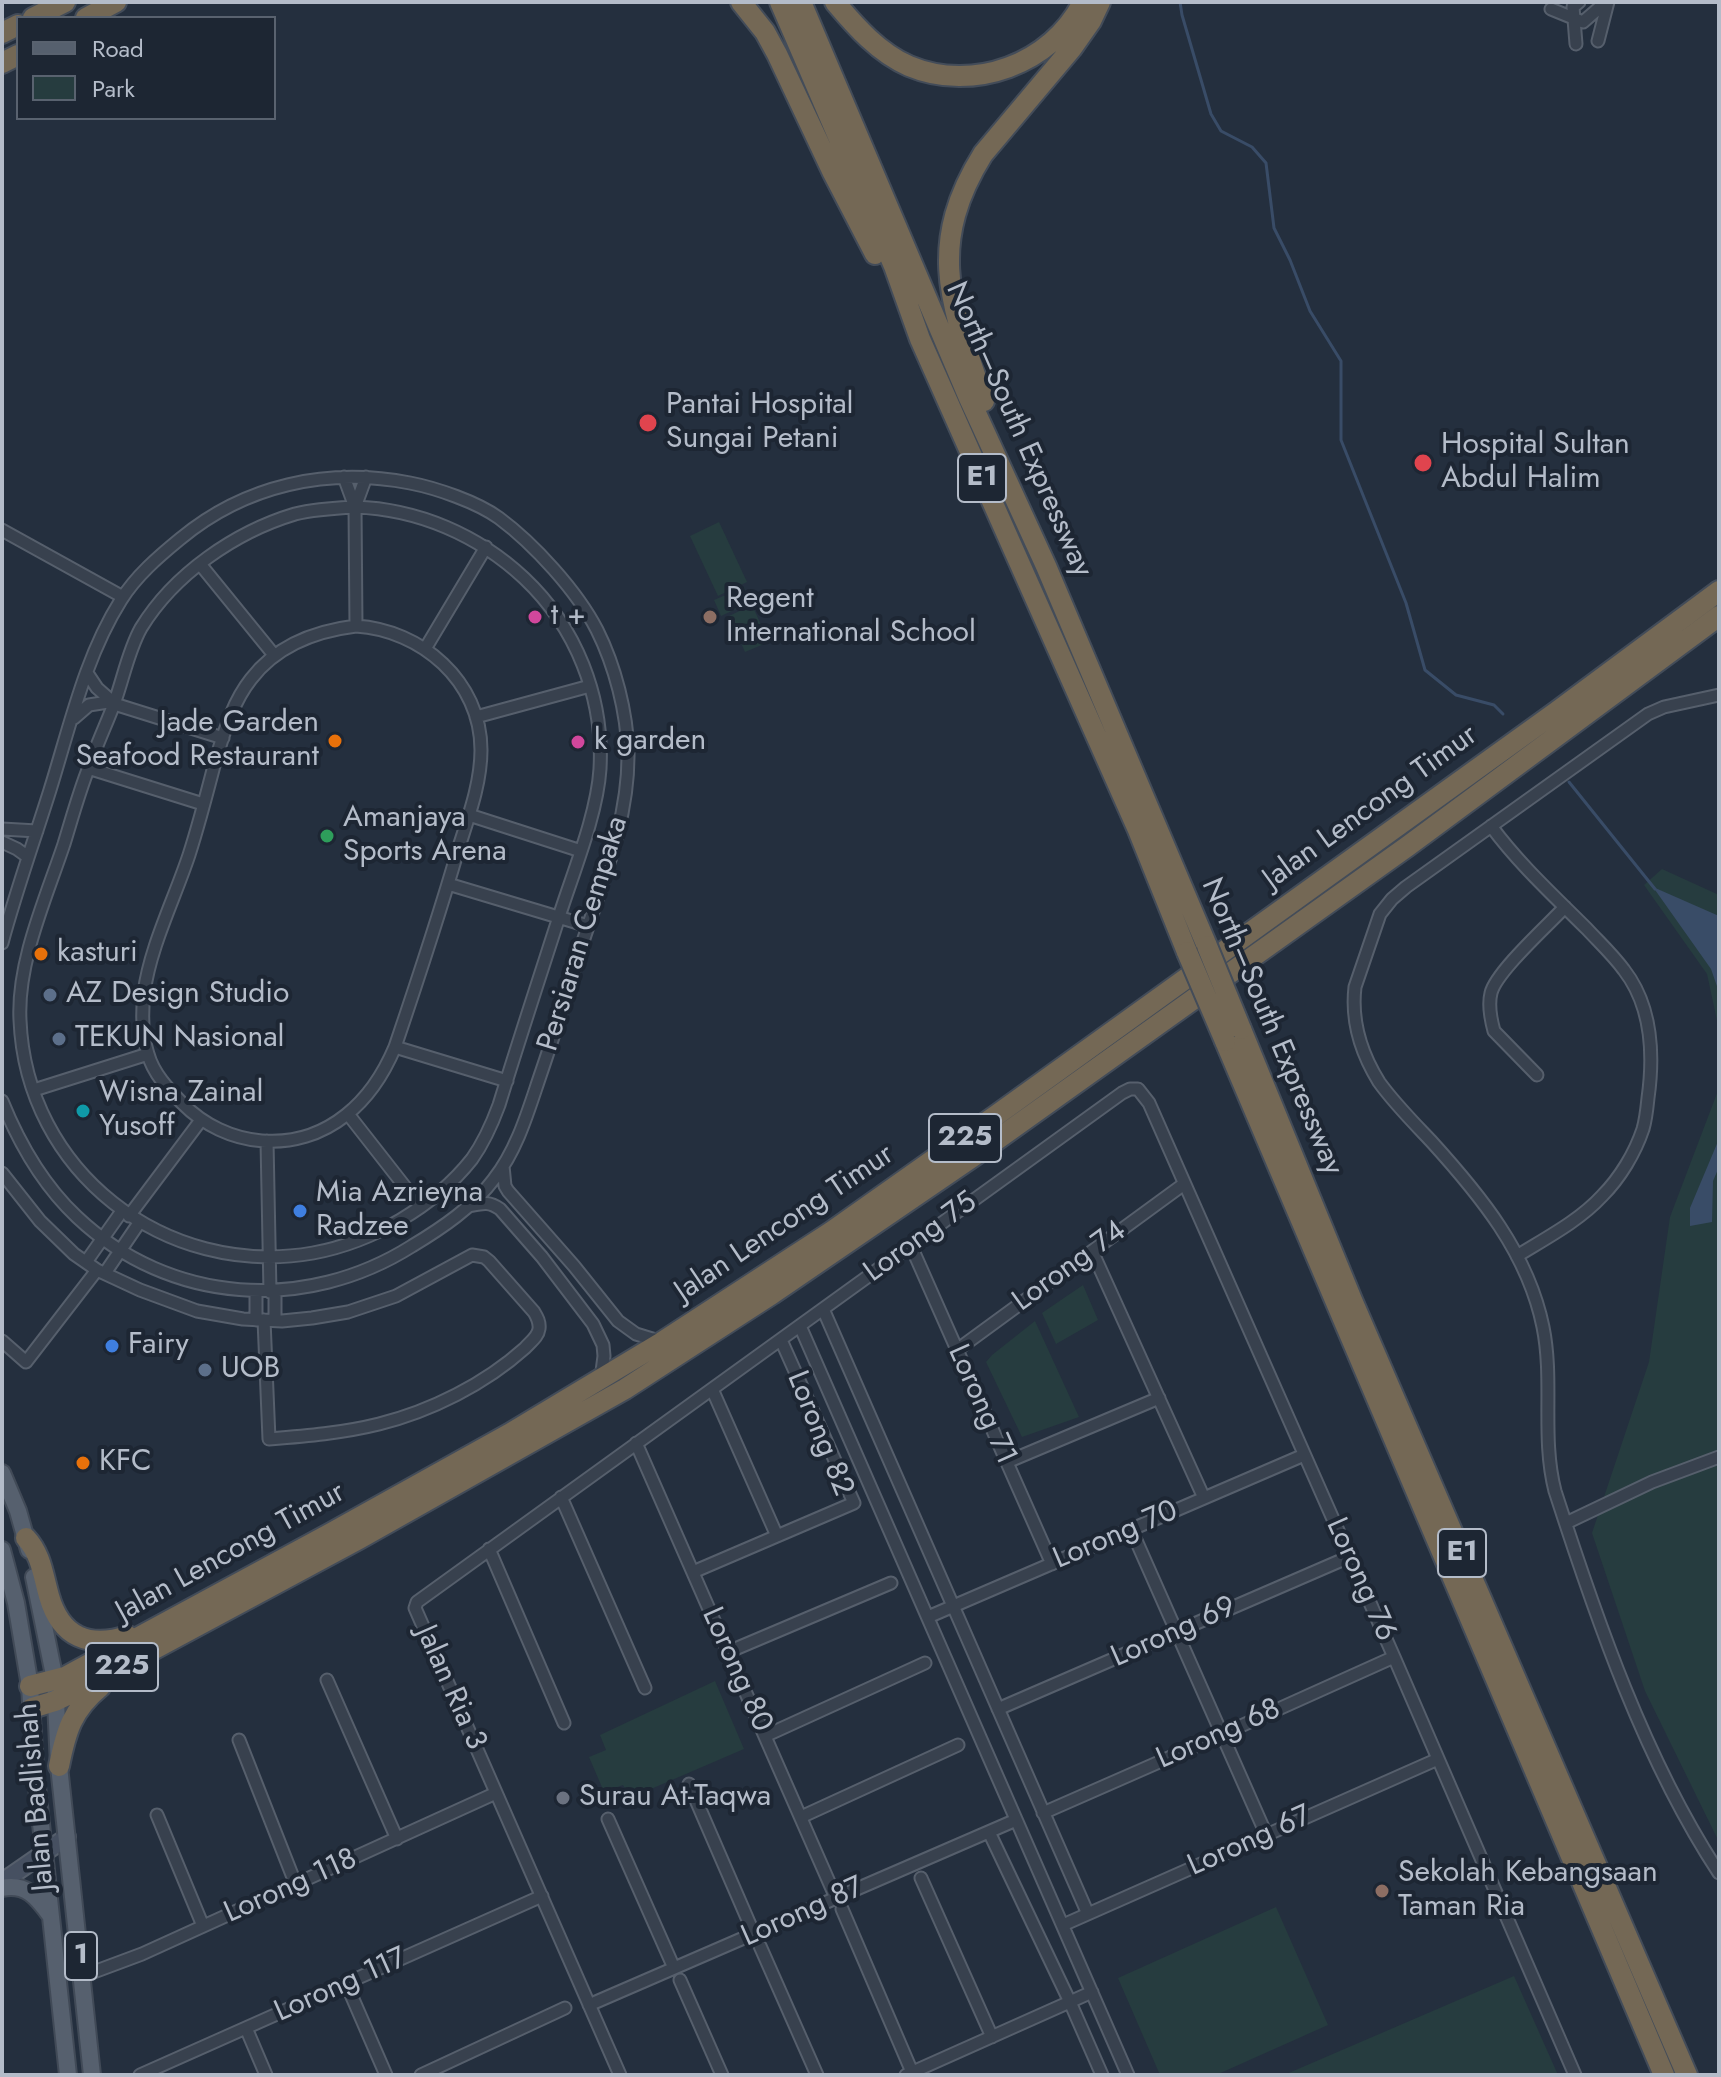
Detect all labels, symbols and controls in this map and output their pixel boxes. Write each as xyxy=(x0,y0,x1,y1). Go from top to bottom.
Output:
legend xyxy=(16,16,276,120)
text: Road xyxy=(92,31,144,66)
text: Park xyxy=(92,71,135,106)
street label: North–South Expressway xyxy=(937,277,1099,583)
place label: Pantai Hospital Sungai Petani xyxy=(666,388,853,458)
marker: Pantai Hospital Sungai Petani xyxy=(637,412,659,434)
place label: Hospital Sultan Abdul Halim xyxy=(1441,428,1630,498)
marker: Hospital Sultan Abdul Halim xyxy=(1412,452,1434,474)
road number: E1 xyxy=(958,454,1006,502)
place label: Regent International School xyxy=(726,582,976,652)
place label: t + xyxy=(551,599,586,635)
marker: t + xyxy=(526,608,544,626)
marker: Regent International School xyxy=(701,608,719,626)
place label: Jade Garden Seafood Restaurant xyxy=(76,706,319,776)
street label: Jalan Lencong Timur xyxy=(1257,718,1485,898)
place label: k garden xyxy=(594,724,706,760)
marker: Jade Garden Seafood Restaurant xyxy=(326,732,344,750)
marker: k garden xyxy=(569,733,587,751)
place label: Amanjaya Sports Arena xyxy=(343,801,507,872)
street label: Persiaran Cempaka xyxy=(531,812,637,1056)
marker: Amanjaya Sports Arena xyxy=(318,827,336,845)
street label: North–South Expressway xyxy=(1192,873,1350,1181)
place label: kasturi xyxy=(57,936,138,972)
marker: kasturi xyxy=(32,945,50,963)
place label: AZ Design Studio xyxy=(66,977,289,1013)
marker: AZ Design Studio xyxy=(41,986,59,1004)
place label: TEKUN Nasional xyxy=(75,1021,284,1057)
marker: TEKUN Nasional xyxy=(50,1030,68,1048)
place label: Wisna Zainal Yusoff xyxy=(99,1076,263,1146)
marker: Wisna Zainal Yusoff xyxy=(74,1102,92,1120)
road number: 225 xyxy=(929,1114,1001,1162)
street label: Jalan Lencong Timur xyxy=(669,1137,901,1311)
place label: Mia Azrieyna Radzee xyxy=(316,1176,483,1246)
street label: Lorong 75 xyxy=(858,1185,984,1291)
marker: Mia Azrieyna Radzee xyxy=(291,1202,309,1220)
street label: Lorong 74 xyxy=(1006,1214,1134,1320)
place label: Fairy xyxy=(128,1328,189,1364)
marker: Fairy xyxy=(103,1337,121,1355)
street label: Lorong 71 xyxy=(939,1340,1023,1470)
place label: UOB xyxy=(221,1352,280,1388)
marker: UOB xyxy=(196,1361,214,1379)
street label: Lorong 82 xyxy=(778,1366,860,1502)
place label: KFC xyxy=(99,1445,151,1481)
marker: KFC xyxy=(74,1454,92,1472)
street label: Jalan Lencong Timur xyxy=(110,1475,352,1631)
street label: Lorong 70 xyxy=(1048,1494,1184,1578)
street label: Lorong 76 xyxy=(1317,1513,1403,1647)
road number: E1 xyxy=(1438,1529,1486,1577)
street label: Lorong 69 xyxy=(1106,1590,1242,1676)
street label: Lorong 80 xyxy=(693,1602,779,1738)
street label: Jalan Ria 3 xyxy=(407,1620,493,1756)
road number: 225 xyxy=(86,1643,158,1691)
street label: Lorong 68 xyxy=(1152,1692,1286,1778)
street label: Jalan Badlishah xyxy=(11,1701,63,1893)
place label: Surau At-Taqwa xyxy=(579,1780,771,1816)
marker: Surau At-Taqwa xyxy=(554,1789,572,1807)
street label: Lorong 67 xyxy=(1183,1799,1317,1885)
street label: Lorong 118 xyxy=(219,1842,363,1932)
place label: Sekolah Kebangsaan Taman Ria xyxy=(1398,1856,1658,1926)
street label: Lorong 87 xyxy=(736,1870,870,1956)
marker: Sekolah Kebangsaan Taman Ria xyxy=(1373,1882,1391,1900)
road number: 1 xyxy=(65,1932,97,1980)
street label: Lorong 117 xyxy=(269,1941,413,2031)

